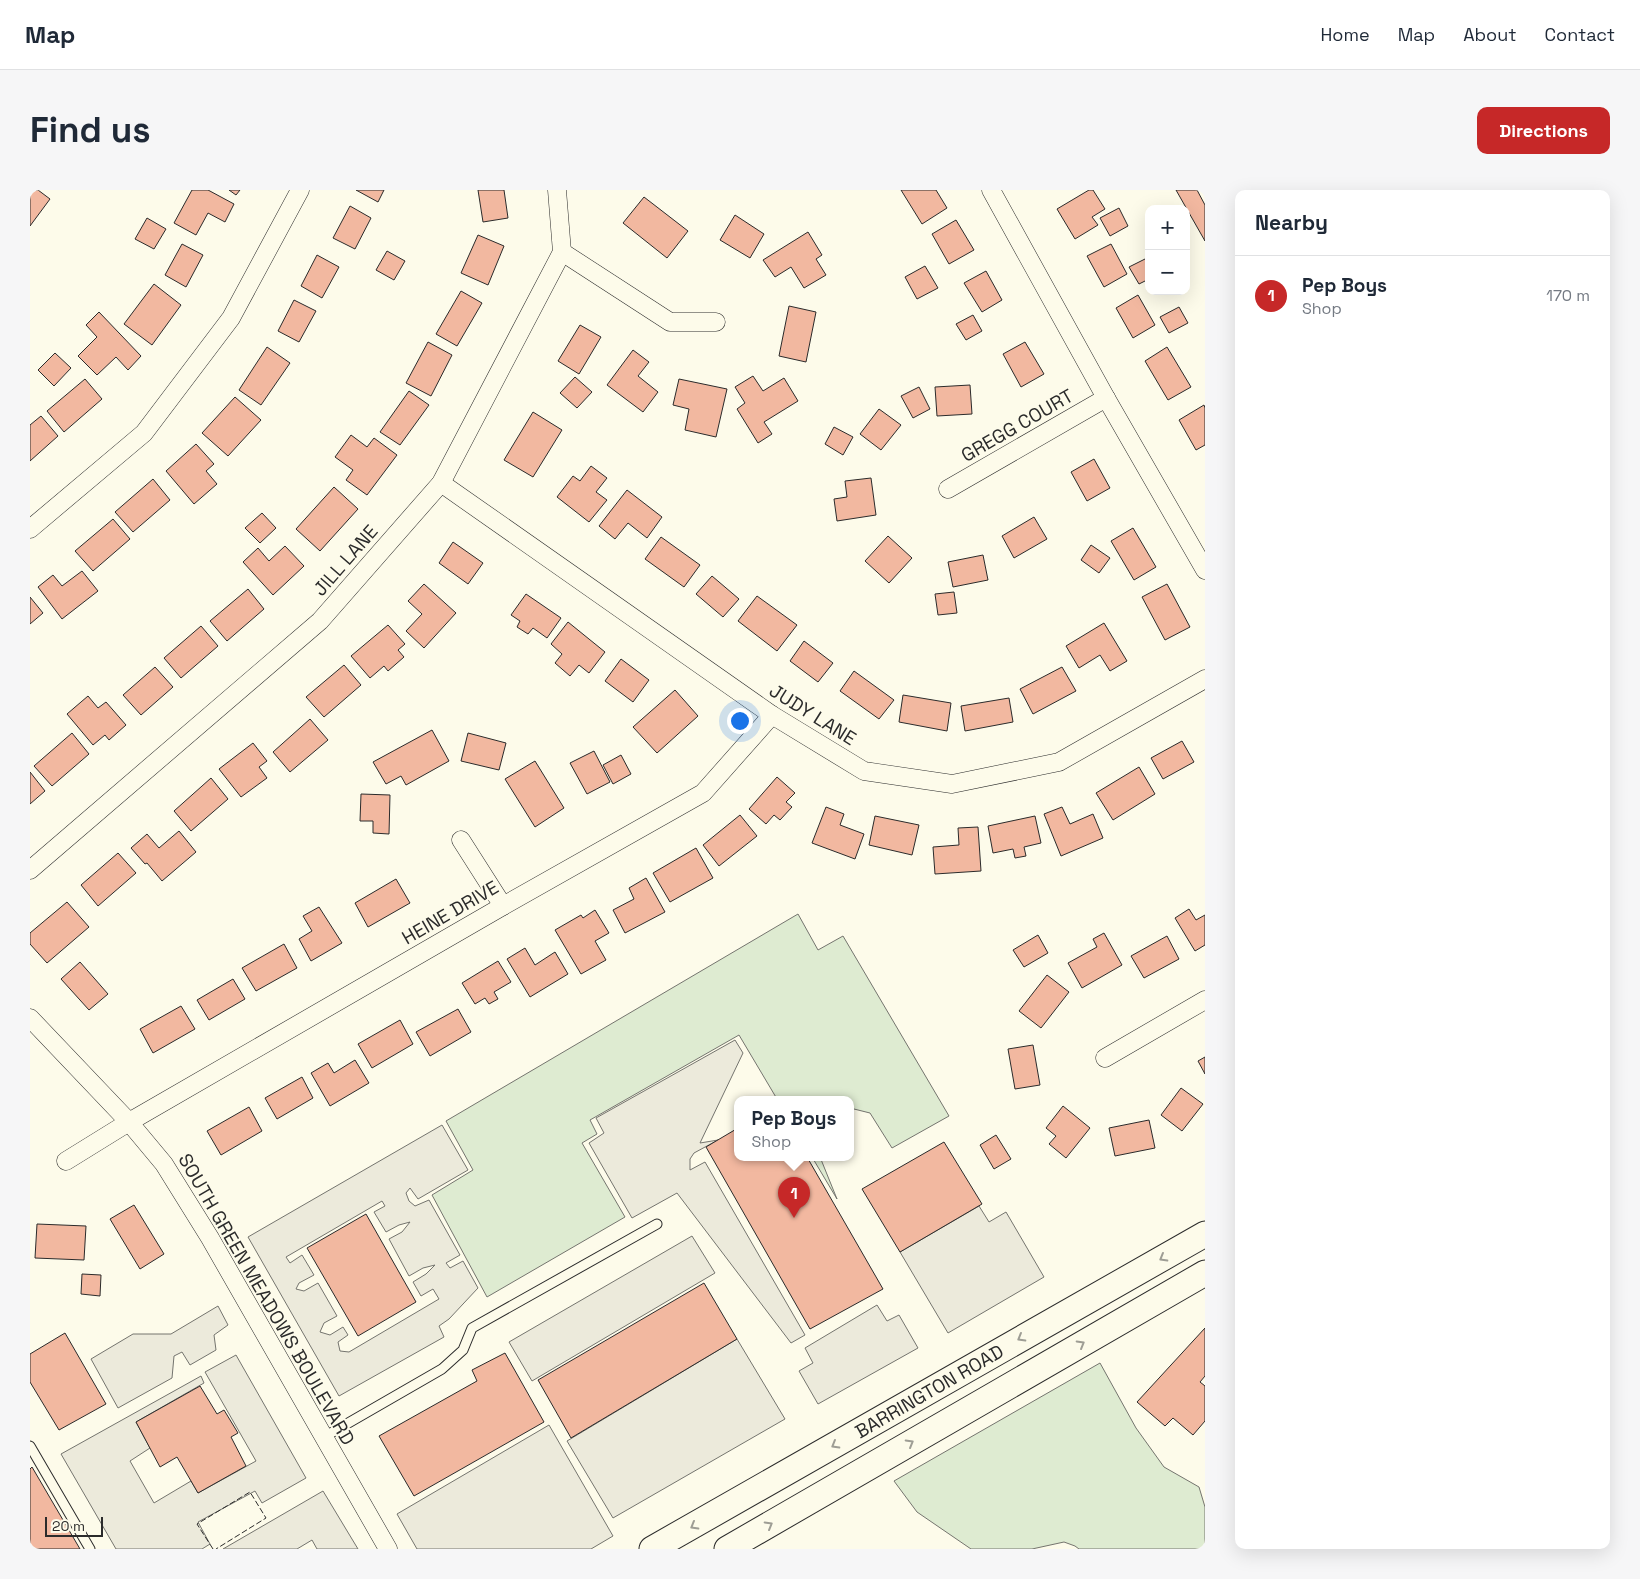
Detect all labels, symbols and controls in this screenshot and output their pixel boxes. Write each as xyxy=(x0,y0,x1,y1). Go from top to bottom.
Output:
text: Map xyxy=(25,19,75,50)
text: Home xyxy=(1321,23,1370,46)
text: Map xyxy=(1398,23,1435,46)
text: About xyxy=(1463,23,1517,46)
text: Contact xyxy=(1545,23,1615,46)
button: Directions xyxy=(1477,107,1610,154)
text: Find us xyxy=(30,108,151,152)
map controls xyxy=(1145,205,1190,295)
button: + xyxy=(1145,205,1190,250)
text: Nearby xyxy=(1255,209,1328,236)
button: − xyxy=(1145,250,1190,295)
text: Pep Boys xyxy=(1302,273,1387,298)
text: 1 xyxy=(1267,285,1275,306)
text: 170 m xyxy=(1546,285,1590,306)
text: Shop xyxy=(1302,298,1342,319)
street label: GREGG COURT xyxy=(957,383,1078,468)
street label: JILL LANE xyxy=(307,519,383,601)
street label: JUDY LANE xyxy=(765,678,861,751)
your location xyxy=(727,708,753,734)
street label: HEINE DRIVE xyxy=(397,875,503,950)
popup xyxy=(734,1096,854,1161)
text: Pep Boys xyxy=(751,1106,837,1131)
text: Shop xyxy=(751,1131,791,1152)
street label: SOUTH GREEN MEADOWS BOULEVARD xyxy=(173,1149,361,1450)
pin: 1 xyxy=(778,1177,810,1218)
one-way arrow xyxy=(1159,1251,1168,1261)
one-way arrow xyxy=(1018,1332,1027,1342)
street label: BARRINGTON ROAD xyxy=(850,1339,1008,1444)
one-way arrow xyxy=(1075,1341,1084,1351)
one-way arrow xyxy=(831,1439,840,1449)
one-way arrow xyxy=(904,1440,913,1450)
scale bar xyxy=(45,1514,102,1537)
text: 20 m xyxy=(52,1517,85,1535)
one-way arrow xyxy=(690,1519,699,1529)
one-way arrow xyxy=(764,1521,773,1531)

